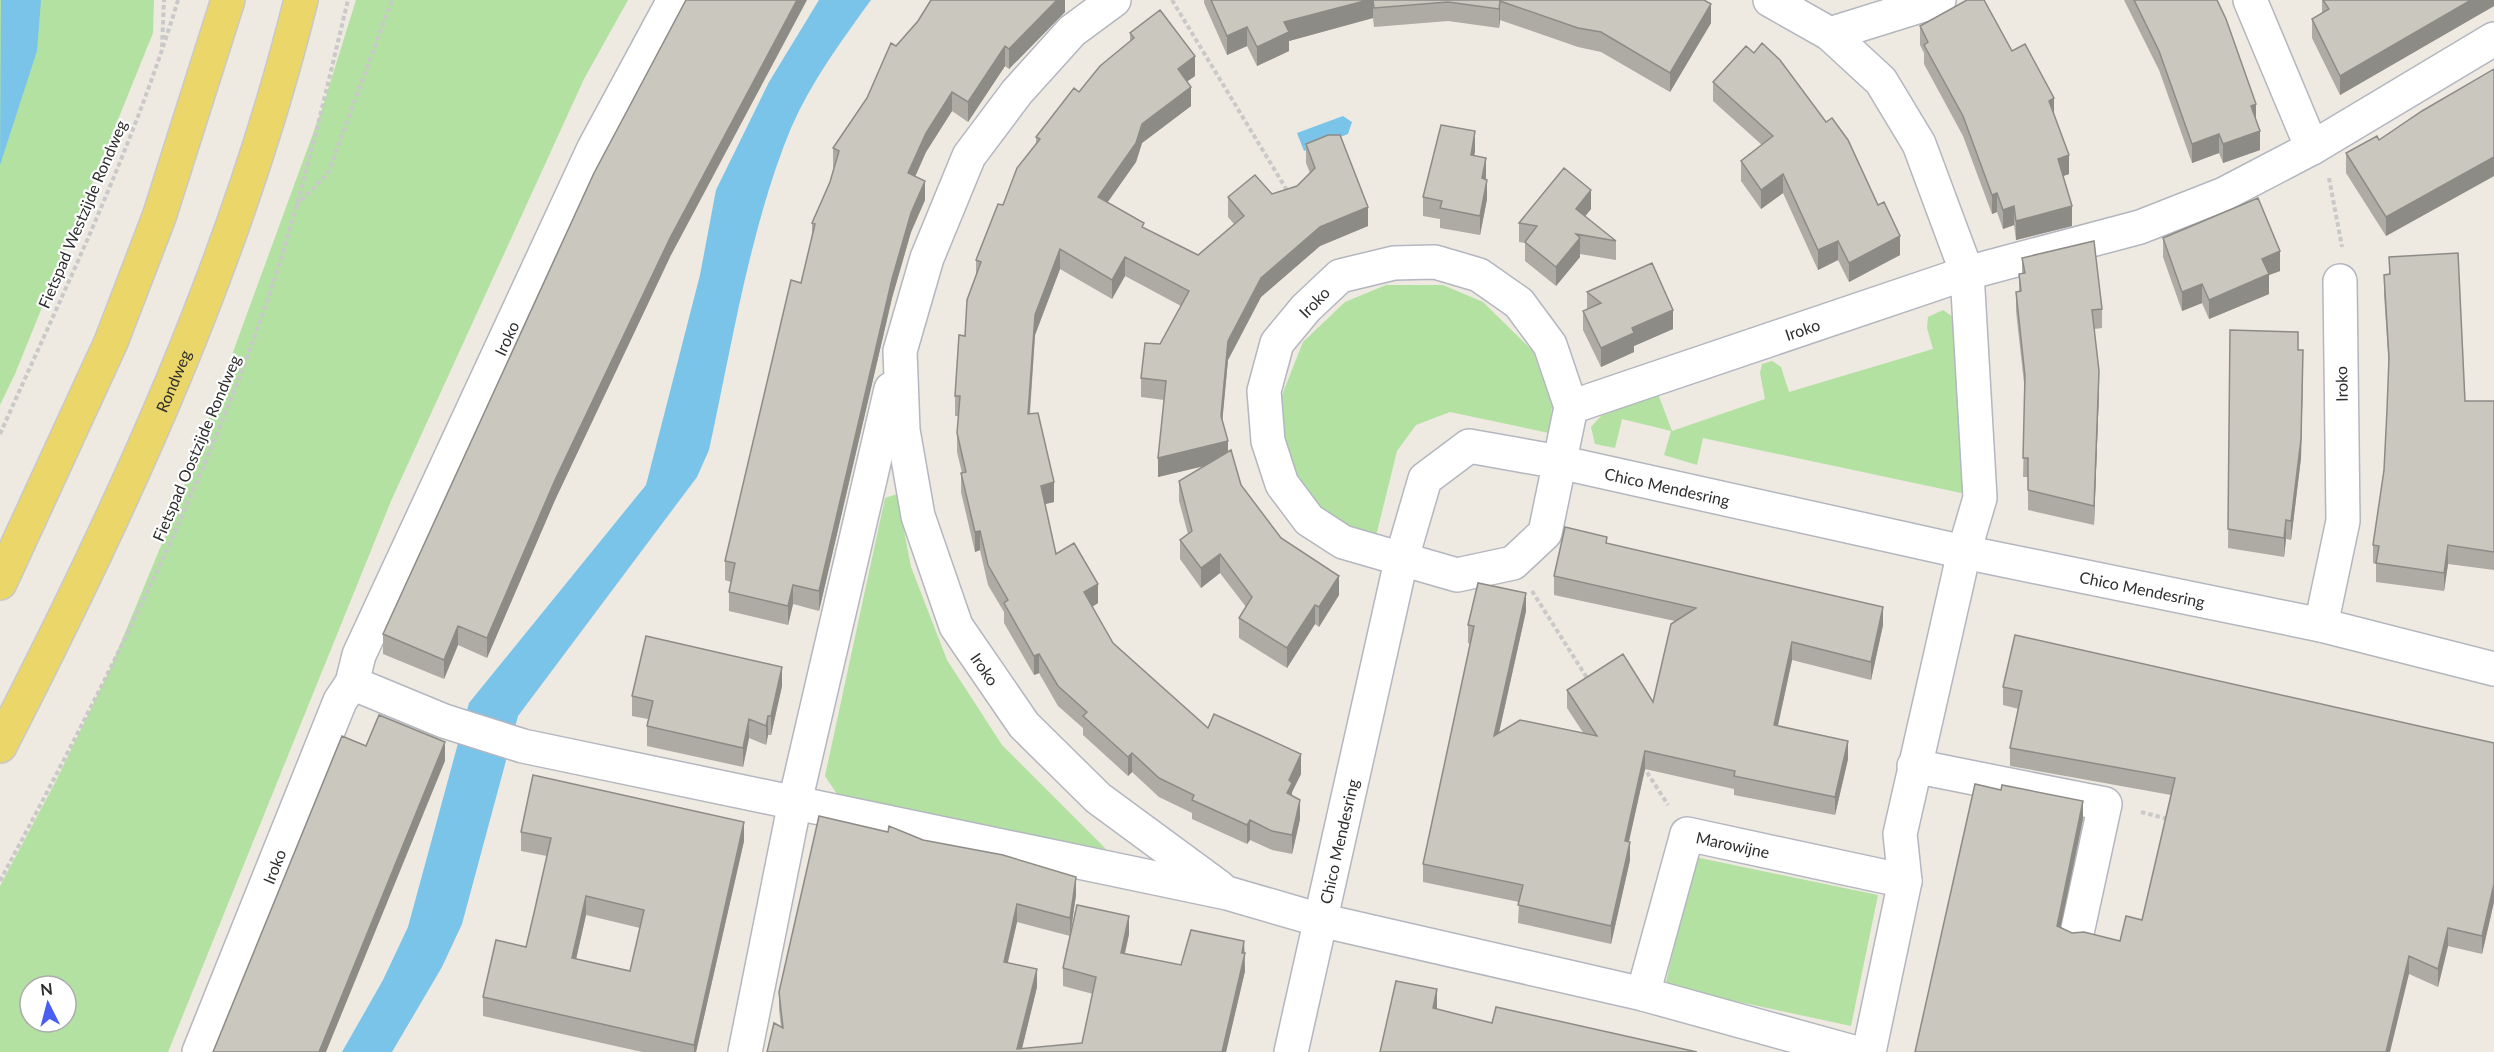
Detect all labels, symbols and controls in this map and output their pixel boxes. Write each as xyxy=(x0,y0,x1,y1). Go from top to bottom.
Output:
street label: Fietspad Westzijde Rondweg xyxy=(34,117,130,311)
street label: Iroko xyxy=(1295,283,1333,321)
street label: Iroko xyxy=(1782,314,1822,344)
street label: Iroko xyxy=(490,318,522,358)
street label: Rondweg xyxy=(151,347,194,415)
street label: Fietspad Oostzijde Rondweg xyxy=(148,352,244,544)
street label: Iroko xyxy=(2331,366,2351,402)
street label: Chico Mendesring xyxy=(1603,463,1732,509)
street label: Chico Mendesring xyxy=(2078,566,2207,611)
street label: Iroko xyxy=(967,649,1003,689)
street label: Chico Mendesring xyxy=(1315,777,1361,905)
street label: Marowijne xyxy=(1694,827,1772,861)
street label: Iroko xyxy=(258,846,289,887)
north arrow xyxy=(18,974,78,1034)
text: N xyxy=(39,978,54,999)

